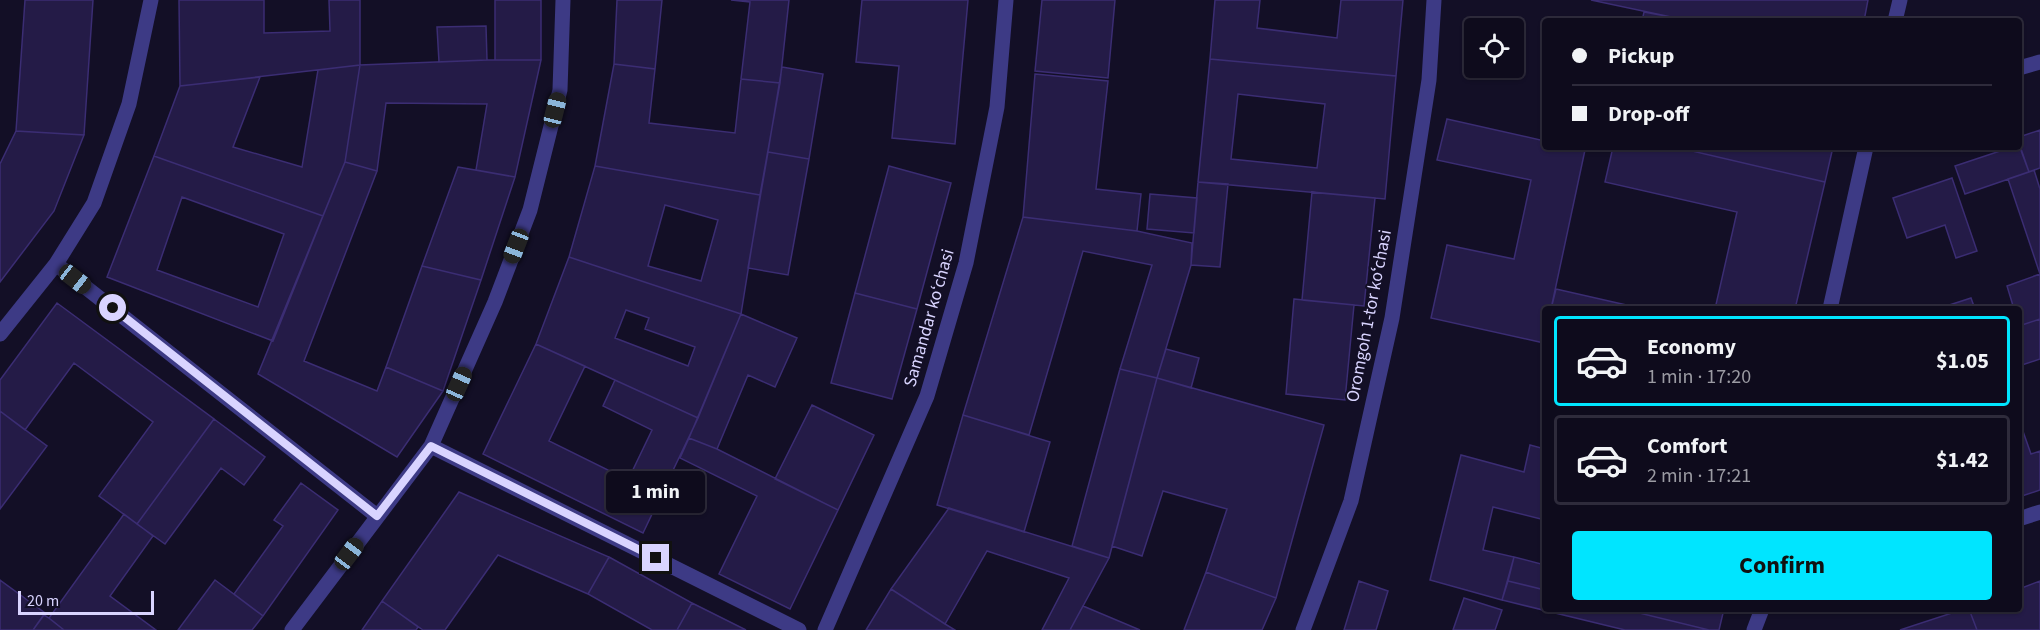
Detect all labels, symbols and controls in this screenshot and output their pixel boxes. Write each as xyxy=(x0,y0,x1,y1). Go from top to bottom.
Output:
map controls xyxy=(1464,18,1524,78)
button: locate xyxy=(1464,18,1524,78)
text: Pickup xyxy=(1608,40,1674,72)
car xyxy=(542,90,568,130)
text: Drop-off xyxy=(1608,98,1689,130)
car xyxy=(501,226,531,266)
street label: Oromgoh 1-tor koʻchasi xyxy=(1340,228,1398,404)
street label: Samandar ko‘chasi xyxy=(897,246,961,390)
car xyxy=(55,261,95,297)
route start xyxy=(99,294,126,321)
text: Economy xyxy=(1647,331,1736,363)
icon: car xyxy=(1575,334,1629,388)
text: $1.05 xyxy=(1936,345,1989,377)
text: 1 min · 17:20 xyxy=(1647,363,1751,391)
car xyxy=(443,364,475,404)
text: Comfort xyxy=(1647,430,1728,462)
icon: car xyxy=(1575,433,1629,487)
text: $1.42 xyxy=(1936,444,1989,476)
text: 2 min · 17:21 xyxy=(1647,462,1751,490)
callout: 1 min xyxy=(606,471,706,513)
text: 1 min xyxy=(631,478,680,506)
button: Confirm xyxy=(1572,531,1992,600)
car xyxy=(331,534,367,574)
route end xyxy=(642,544,669,571)
scale bar xyxy=(18,588,154,616)
text: 20 m xyxy=(27,590,59,612)

